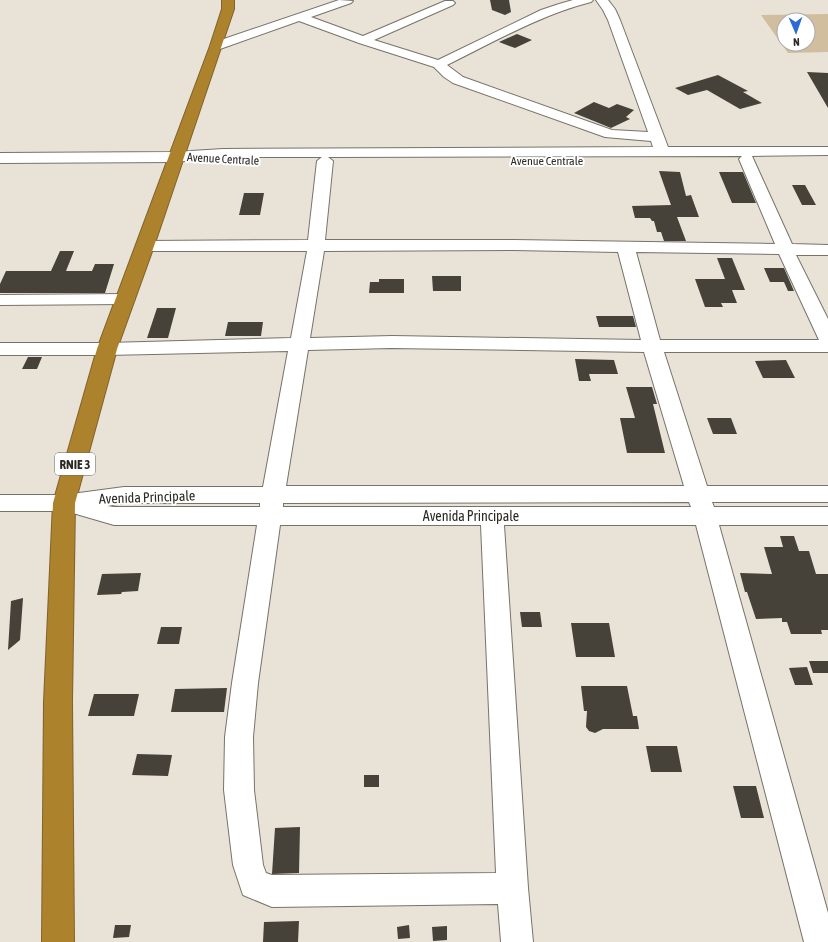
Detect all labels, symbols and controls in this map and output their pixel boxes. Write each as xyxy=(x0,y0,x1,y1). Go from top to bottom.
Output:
north arrow xyxy=(776,12,816,52)
text: N xyxy=(793,36,800,48)
street label: Avenue Centrale xyxy=(186,150,260,168)
street label: Avenue Centrale xyxy=(511,154,583,168)
road number: RNIE 3 xyxy=(55,453,95,475)
street label: Avenida Principale xyxy=(99,487,195,507)
street label: Avenida Principale xyxy=(423,508,519,524)

